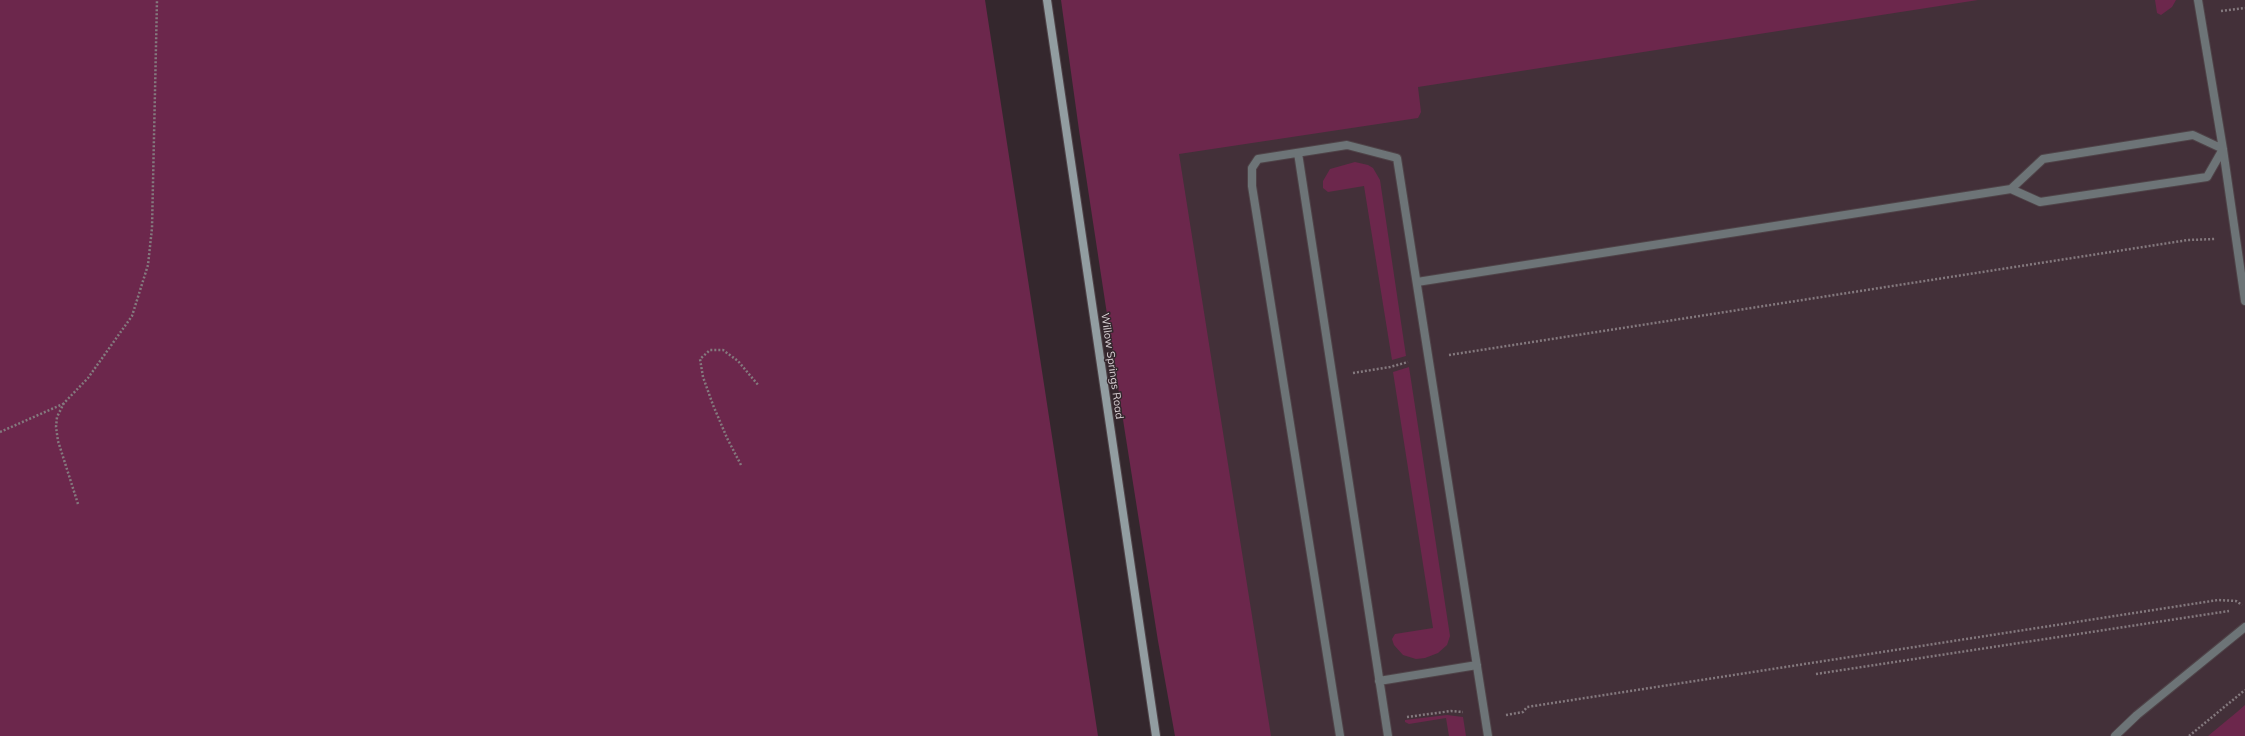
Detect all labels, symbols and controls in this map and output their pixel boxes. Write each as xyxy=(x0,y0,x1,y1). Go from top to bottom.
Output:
street label: Willow Springs Road xyxy=(1098,312,1126,420)

